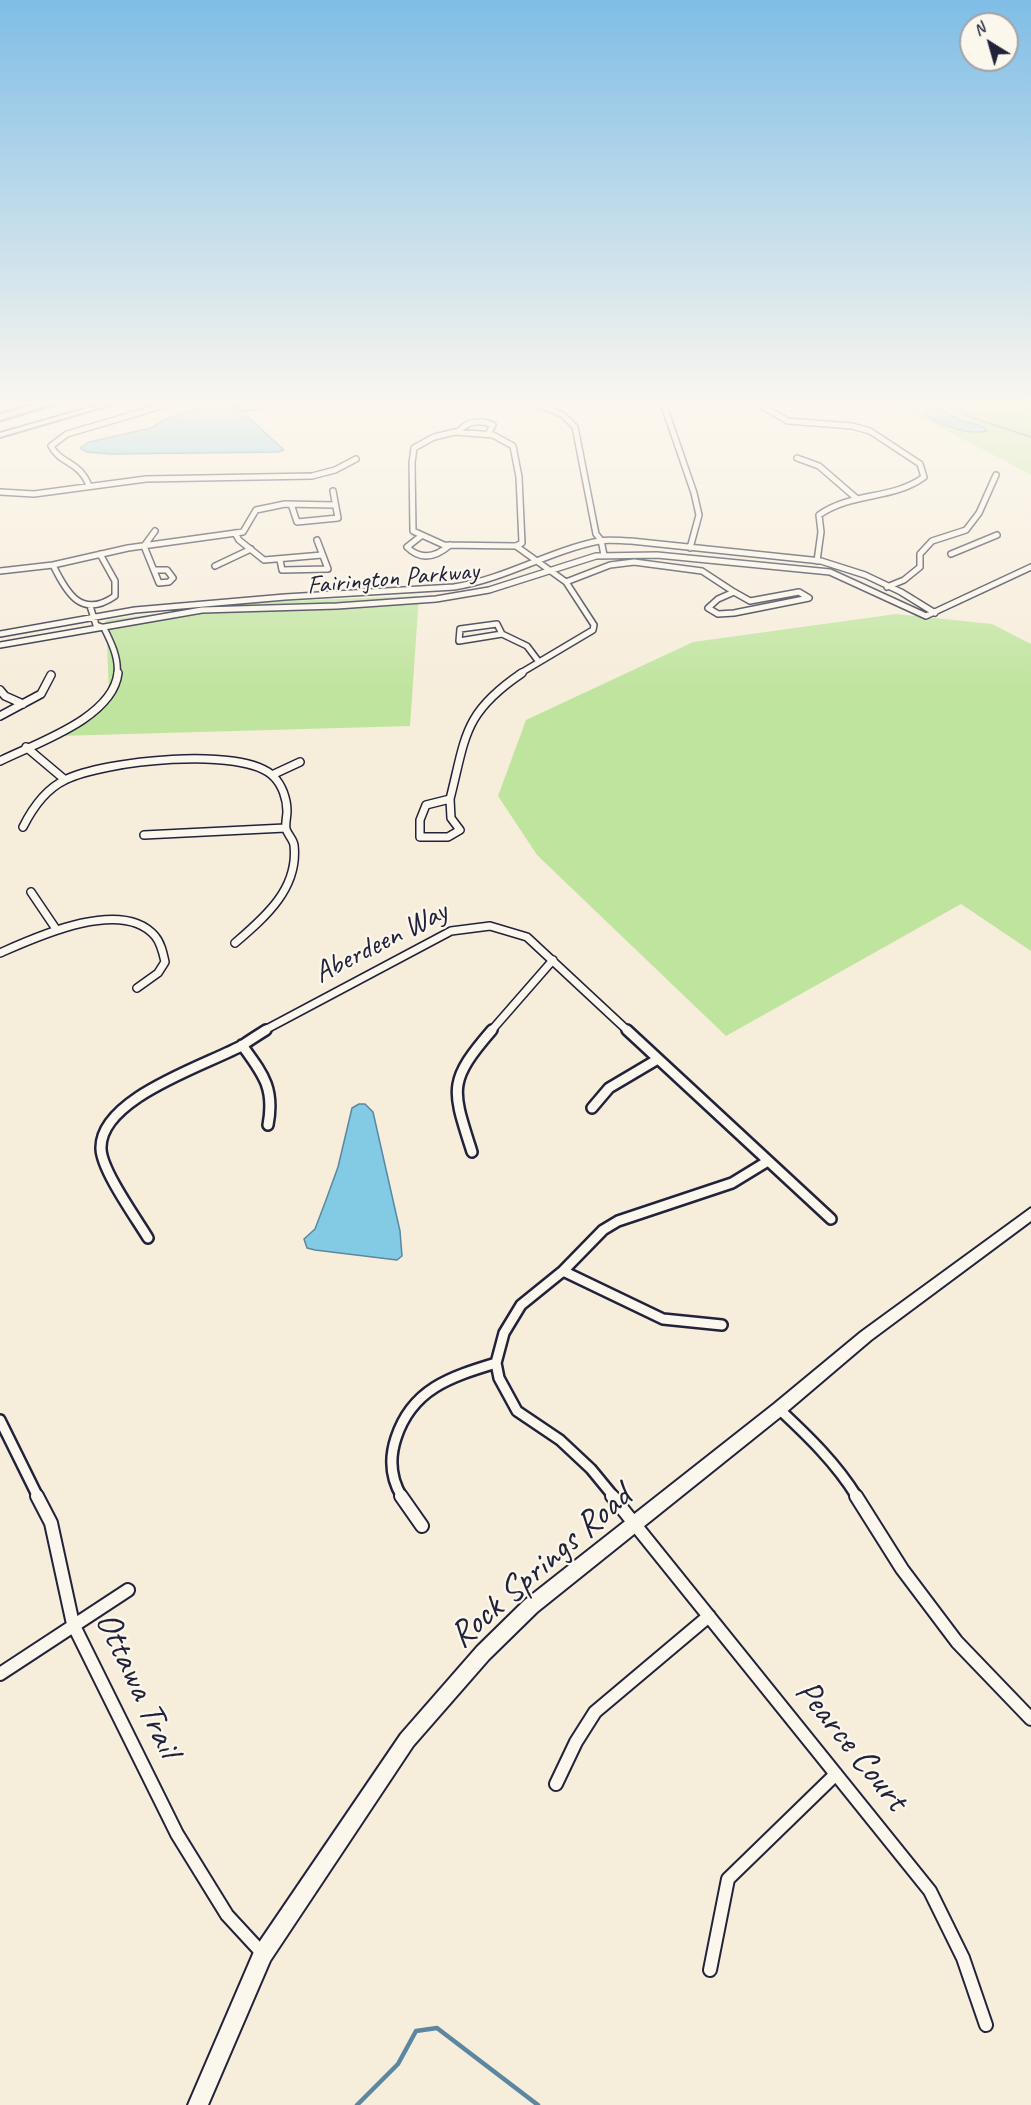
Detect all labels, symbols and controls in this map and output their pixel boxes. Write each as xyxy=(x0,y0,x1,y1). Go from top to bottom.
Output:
north arrow xyxy=(959,12,1019,72)
text: N xyxy=(969,18,989,40)
street label: Fairington Parkway xyxy=(306,556,480,602)
street label: Aberdeen Way xyxy=(308,894,454,992)
street label: Rock Springs Road xyxy=(441,1476,641,1658)
street label: Ottawa Trail xyxy=(85,1606,189,1764)
street label: Pearce Court xyxy=(785,1672,917,1820)

